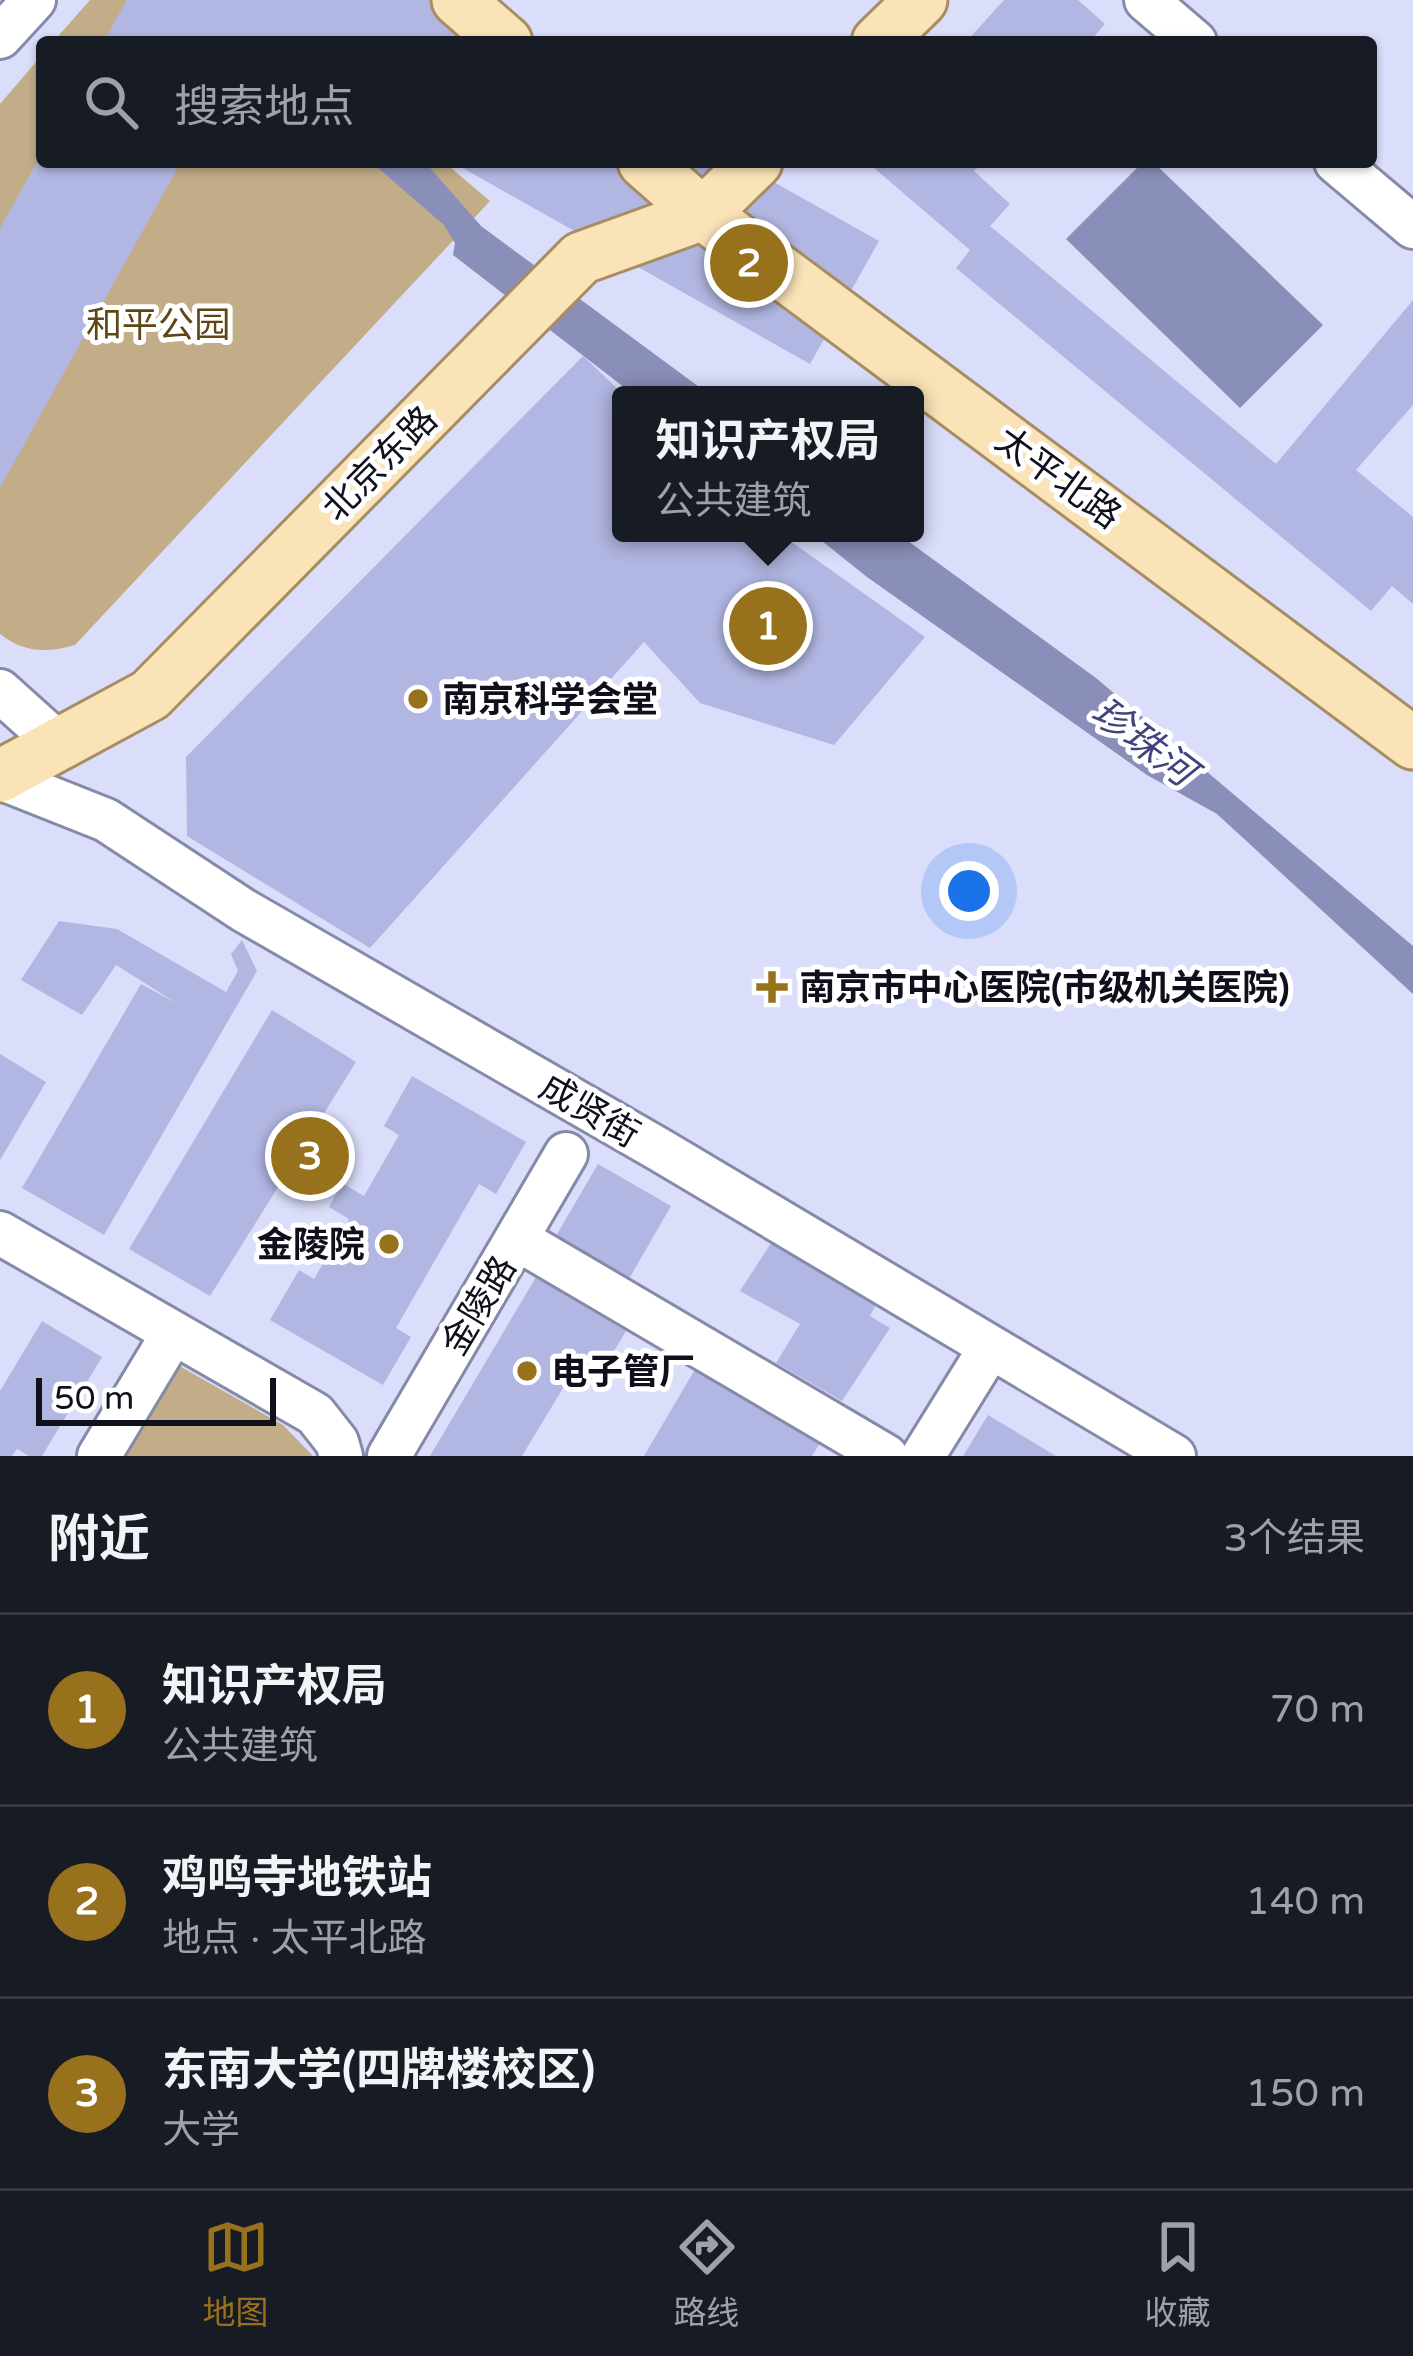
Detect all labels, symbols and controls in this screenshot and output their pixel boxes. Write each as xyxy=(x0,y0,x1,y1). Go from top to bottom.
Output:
search box xyxy=(36,36,1377,168)
icon: search xyxy=(78,69,144,135)
text: 搜索地点 xyxy=(174,81,354,135)
pin: 2 xyxy=(710,218,788,308)
park label: 和平公园 xyxy=(86,304,230,347)
popup xyxy=(612,386,924,542)
street label: 北京东路 xyxy=(314,398,446,530)
text: 知识产权局 xyxy=(655,415,881,469)
street label: 太平北路 xyxy=(987,418,1129,538)
text: 公共建筑 xyxy=(655,478,812,525)
pin: 1 xyxy=(729,581,807,671)
place label: 南京科学会堂 xyxy=(442,679,658,722)
marker: 南京科学会堂 xyxy=(405,686,431,712)
water label: 珍珠河 xyxy=(1082,688,1210,800)
your location xyxy=(939,861,999,921)
place label: 南京市中心医院(市级机关医院) xyxy=(799,967,1289,1010)
marker: 南京市中心医院(市级机关医院) xyxy=(756,971,788,1003)
street label: 成贤街 xyxy=(532,1066,647,1157)
pin: 3 xyxy=(271,1111,349,1201)
place label: 金陵院 xyxy=(257,1224,365,1267)
marker: 金陵院 xyxy=(376,1231,402,1257)
street label: 金陵路 xyxy=(433,1248,526,1363)
place label: 电子管厂 xyxy=(551,1351,695,1394)
marker: 电子管厂 xyxy=(514,1358,540,1384)
scale bar xyxy=(36,1372,276,1425)
text: 50 m xyxy=(54,1379,134,1418)
text: 附近 xyxy=(48,1509,150,1571)
text: 3个结果 xyxy=(1224,1515,1365,1562)
text: 知识产权局 xyxy=(162,1660,387,1714)
text: 1 xyxy=(75,1686,99,1733)
text: 70 m xyxy=(1270,1686,1365,1733)
text: 公共建筑 xyxy=(162,1723,318,1770)
text: 鸡鸣寺地铁站 xyxy=(162,1852,432,1906)
text: 2 xyxy=(75,1878,99,1925)
text: 140 m xyxy=(1246,1878,1365,1925)
text: 地点 · 太平北路 xyxy=(162,1915,426,1962)
text: 东南大学(四牌楼校区) xyxy=(162,2044,595,2098)
text: 3 xyxy=(75,2070,99,2117)
text: 150 m xyxy=(1246,2070,1365,2117)
text: 大学 xyxy=(162,2107,240,2154)
tab: 地图 xyxy=(203,2214,269,2334)
tab: 路线 xyxy=(674,2214,740,2334)
tab: 收藏 xyxy=(1145,2214,1211,2334)

